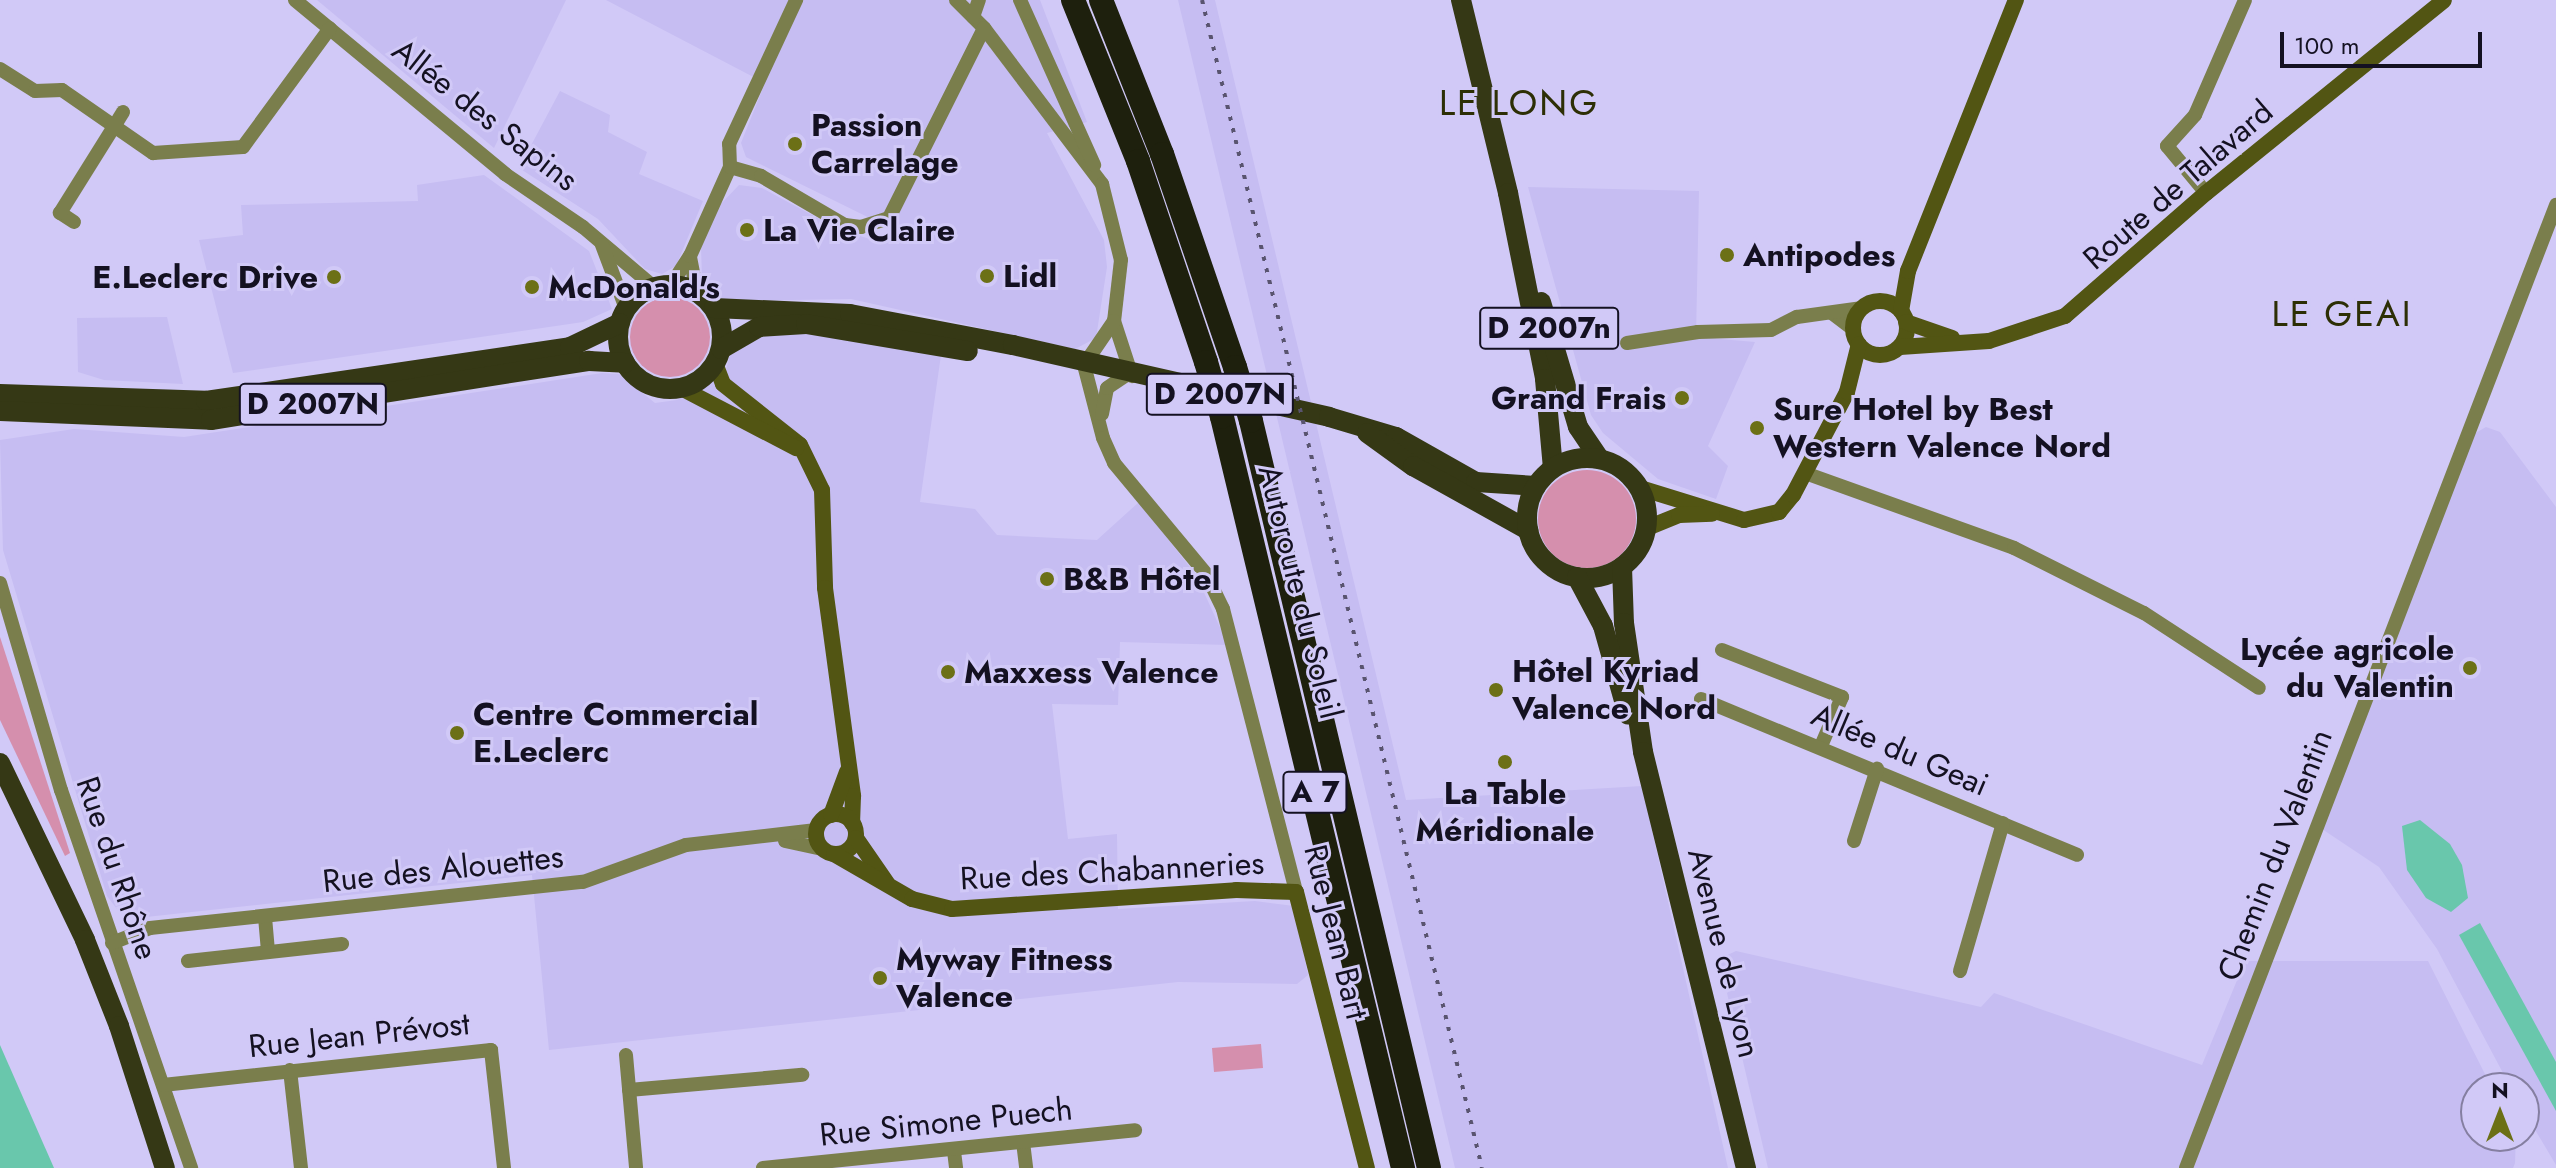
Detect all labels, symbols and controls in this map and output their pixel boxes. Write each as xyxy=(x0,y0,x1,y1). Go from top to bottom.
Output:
scale bar xyxy=(2284,16,2486,66)
text: 100 m xyxy=(2294,28,2360,63)
street label: Allée des Sapins xyxy=(385,31,585,199)
district label: LE LONG xyxy=(1439,81,1599,125)
street label: Route de Talavard xyxy=(2075,92,2281,278)
place label: Passion Carrelage xyxy=(811,107,959,182)
marker: Passion Carrelage xyxy=(786,135,804,153)
place label: La Vie Claire xyxy=(763,211,955,249)
marker: La Vie Claire xyxy=(738,221,756,239)
place label: Antipodes xyxy=(1743,236,1895,274)
marker: Antipodes xyxy=(1718,246,1736,264)
place label: Lidl xyxy=(1003,257,1057,295)
place label: E.Leclerc Drive xyxy=(92,258,318,296)
marker: Lidl xyxy=(978,267,996,285)
marker: E.Leclerc Drive xyxy=(325,268,343,286)
place label: McDonald's xyxy=(548,268,720,306)
marker: McDonald's xyxy=(523,278,541,296)
district label: LE GEAI xyxy=(2271,292,2413,336)
road number: D 2007n xyxy=(1479,302,1619,354)
road number: D 2007N xyxy=(1144,368,1296,420)
road number: D 2007N xyxy=(237,378,389,430)
place label: Grand Frais xyxy=(1491,379,1666,417)
marker: Grand Frais xyxy=(1673,389,1691,407)
place label: Sure Hotel by Best Western Valence Nord xyxy=(1773,391,2111,466)
marker: Sure Hotel by Best Western Valence Nord xyxy=(1748,419,1766,437)
street label: Autoroute du Soleil xyxy=(1250,461,1350,723)
place label: B&B Hôtel xyxy=(1063,560,1220,598)
marker: B&B Hôtel xyxy=(1038,570,1056,588)
place label: Lycée agricole du Valentin xyxy=(2240,631,2454,706)
place label: Maxxess Valence xyxy=(964,653,1218,691)
place label: Hôtel Kyriad Valence Nord xyxy=(1512,653,1716,728)
marker: Lycée agricole du Valentin xyxy=(2461,659,2479,677)
marker: Maxxess Valence xyxy=(939,663,957,681)
marker: Hôtel Kyriad Valence Nord xyxy=(1487,681,1505,699)
place label: Centre Commercial E.Leclerc xyxy=(473,696,758,771)
street label: Allée du Geai xyxy=(1806,696,1994,804)
marker: Centre Commercial E.Leclerc xyxy=(448,724,466,742)
street label: Chemin du Valentin xyxy=(2209,724,2341,986)
marker: La Table Méridionale xyxy=(1496,753,1514,771)
road number: A 7 xyxy=(1281,766,1349,818)
street label: Rue du Rhône xyxy=(68,771,166,965)
place label: La Table Méridionale xyxy=(1416,775,1594,850)
street label: Rue des Alouettes xyxy=(321,837,565,901)
street label: Rue Jean Bart xyxy=(1296,841,1376,1023)
street label: Rue des Chabanneries xyxy=(959,844,1265,898)
street label: Avenue de Lyon xyxy=(1679,844,1769,1062)
place label: Myway Fitness Valence xyxy=(896,941,1112,1016)
marker: Myway Fitness Valence xyxy=(871,969,889,987)
street label: Rue Jean Prévost xyxy=(247,1004,471,1066)
north arrow xyxy=(2460,1072,2540,1152)
text: N xyxy=(2491,1074,2509,1106)
street label: Rue Simone Puech xyxy=(818,1090,1074,1154)

